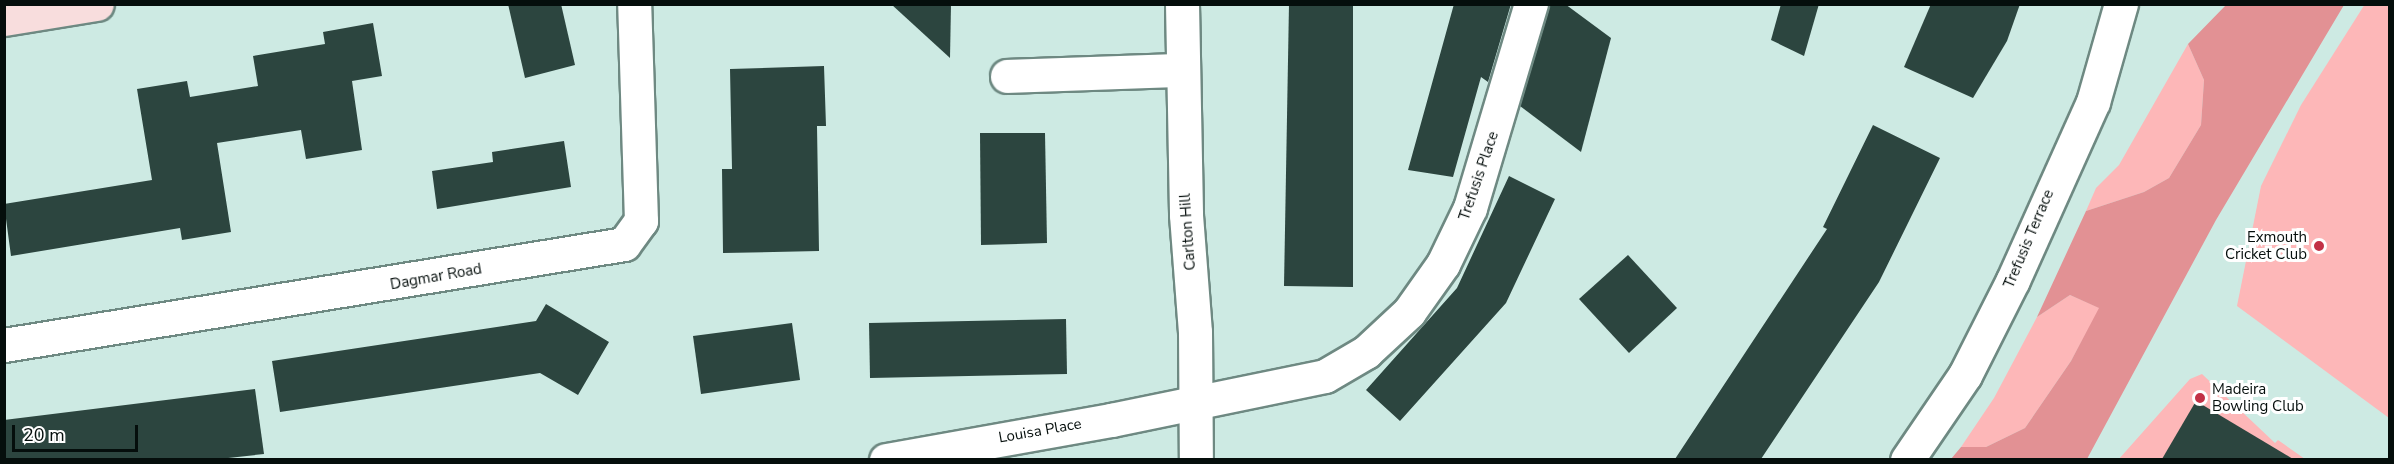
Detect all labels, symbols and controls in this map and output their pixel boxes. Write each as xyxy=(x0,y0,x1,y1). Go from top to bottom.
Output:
street label: Trefusis Place xyxy=(1455,129,1503,223)
street label: Trefusis Terrace xyxy=(2000,187,2058,291)
street label: Carlton Hill xyxy=(1176,193,1200,271)
place label: Exmouth Cricket Club xyxy=(2225,228,2307,263)
marker: Exmouth Cricket Club xyxy=(2312,239,2326,253)
street label: Dagmar Road xyxy=(389,260,483,294)
place label: Madeira Bowling Club xyxy=(2212,380,2304,415)
marker: Madeira Bowling Club xyxy=(2193,391,2207,405)
scale bar xyxy=(15,413,141,451)
street label: Louisa Place xyxy=(997,415,1083,447)
text: 20 m xyxy=(23,423,65,447)

